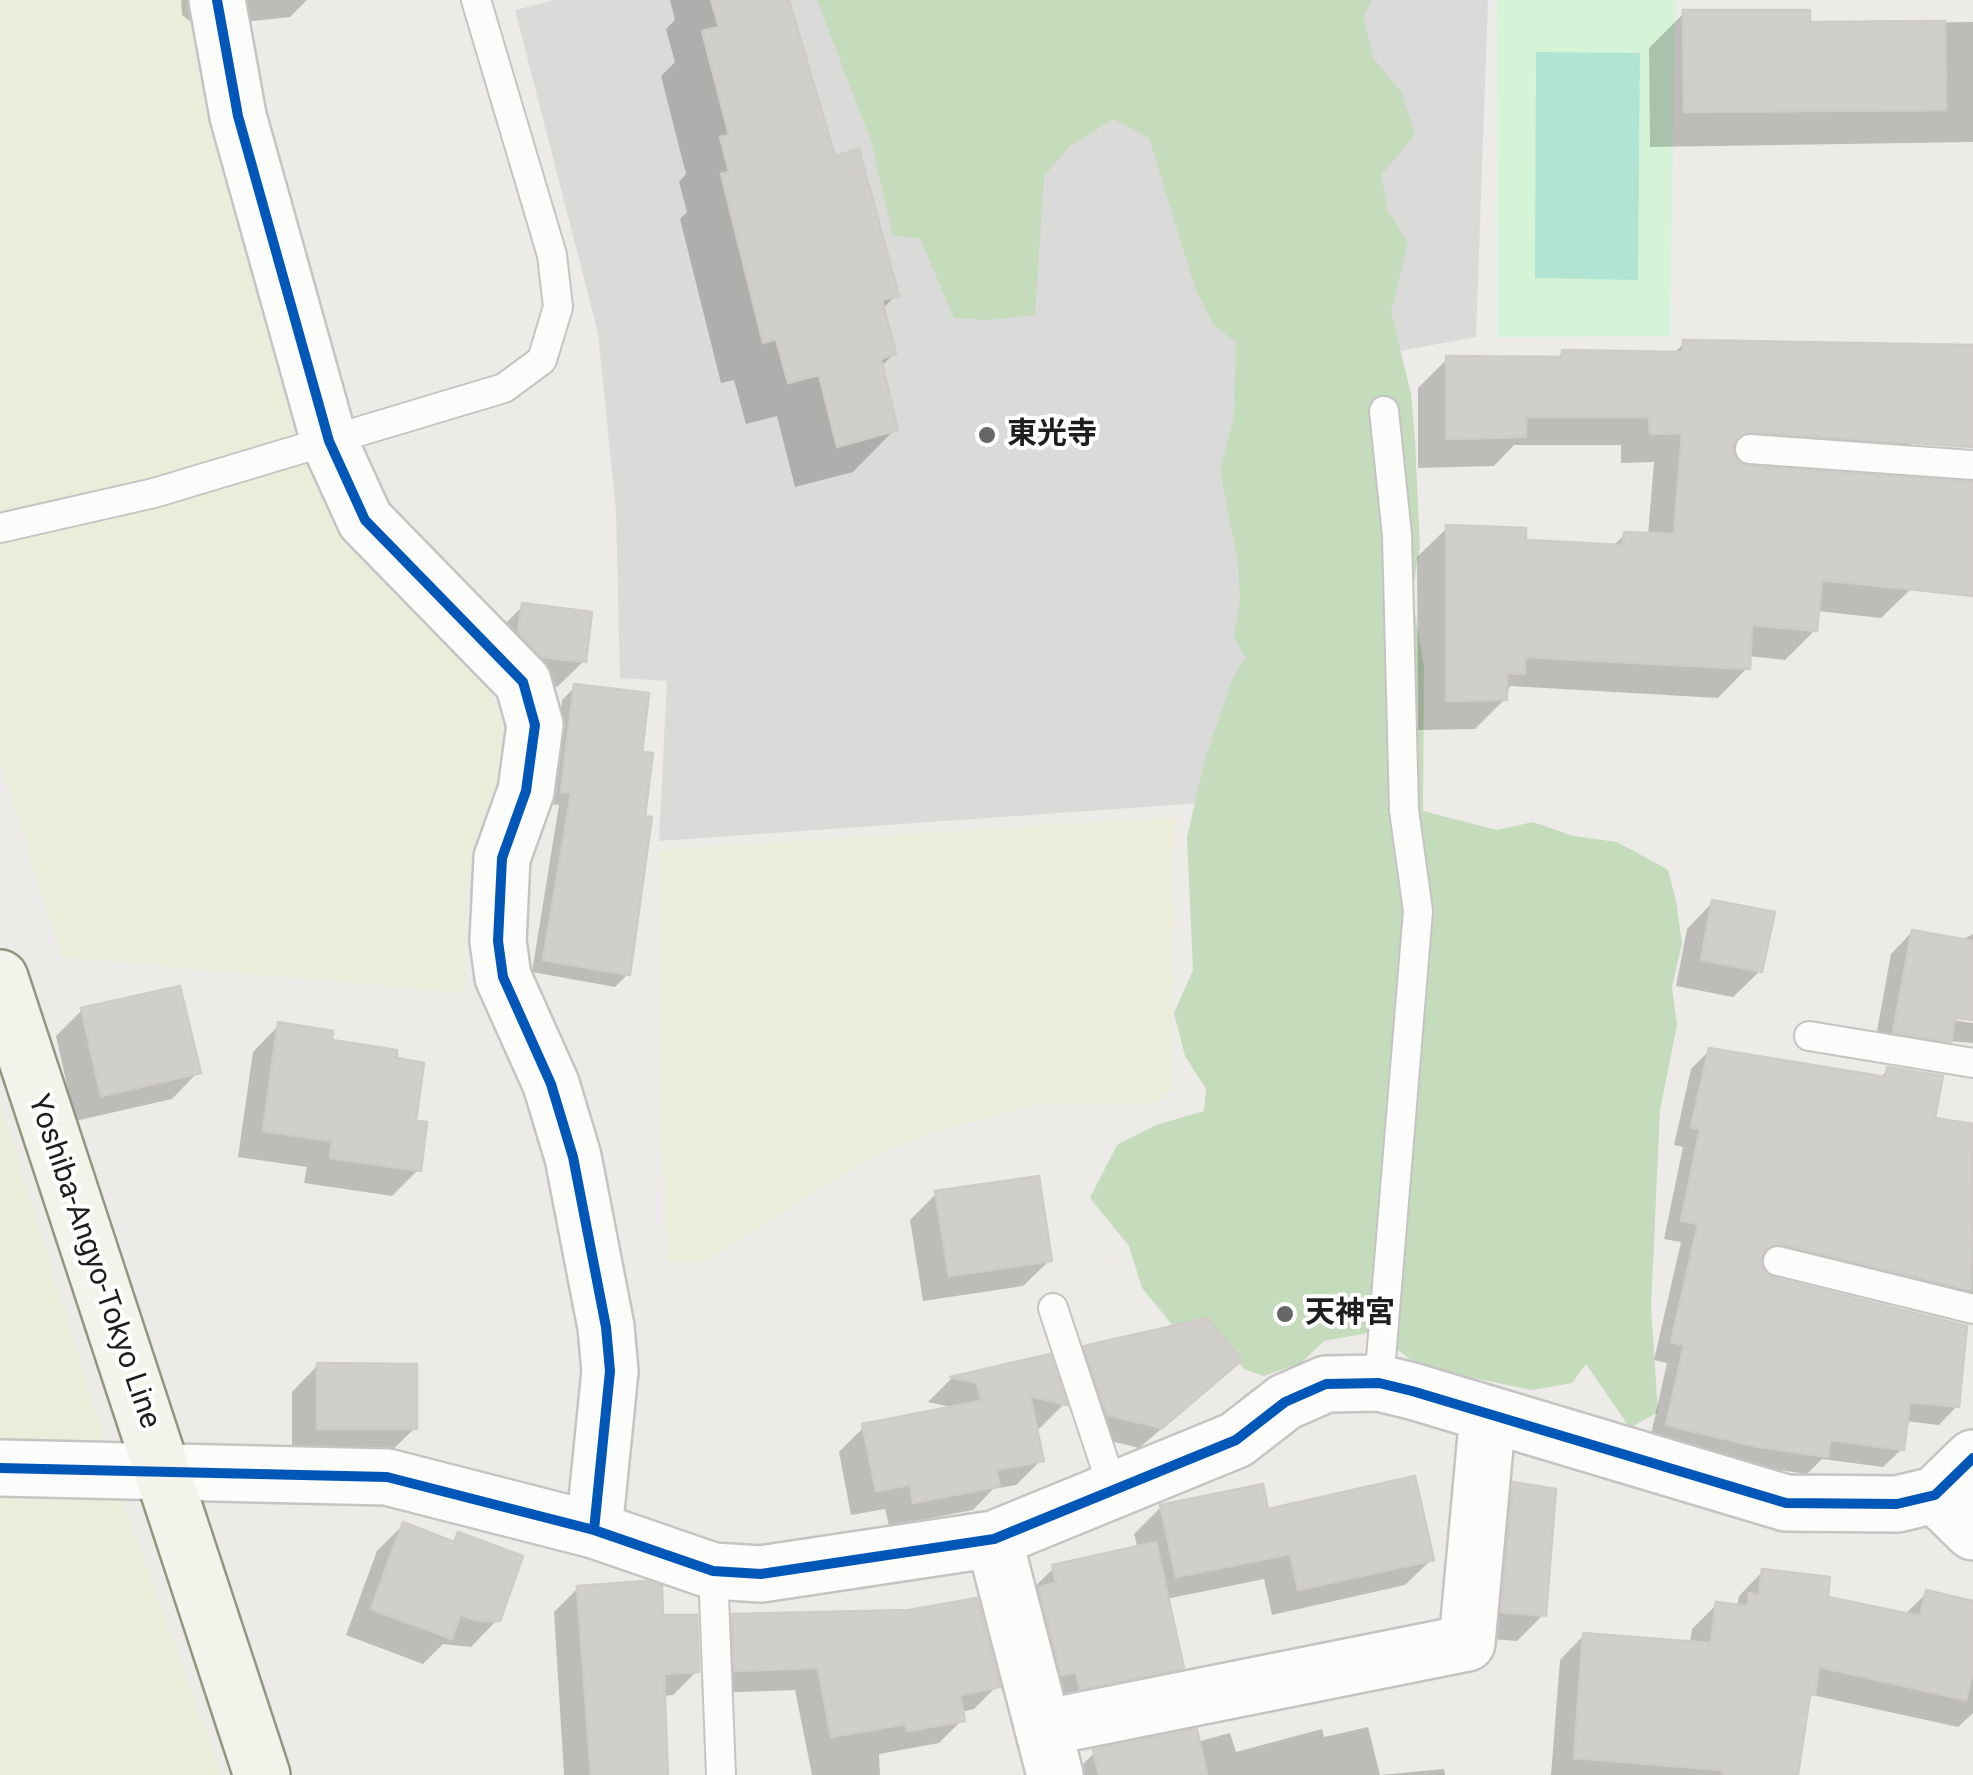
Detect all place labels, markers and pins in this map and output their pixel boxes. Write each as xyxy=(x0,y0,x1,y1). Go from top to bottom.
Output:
place label: 東光寺 xyxy=(1007,417,1097,453)
marker: 東光寺 xyxy=(976,424,998,446)
place label: 天神宮 xyxy=(1305,1296,1395,1332)
marker: 天神宮 xyxy=(1274,1303,1296,1325)

